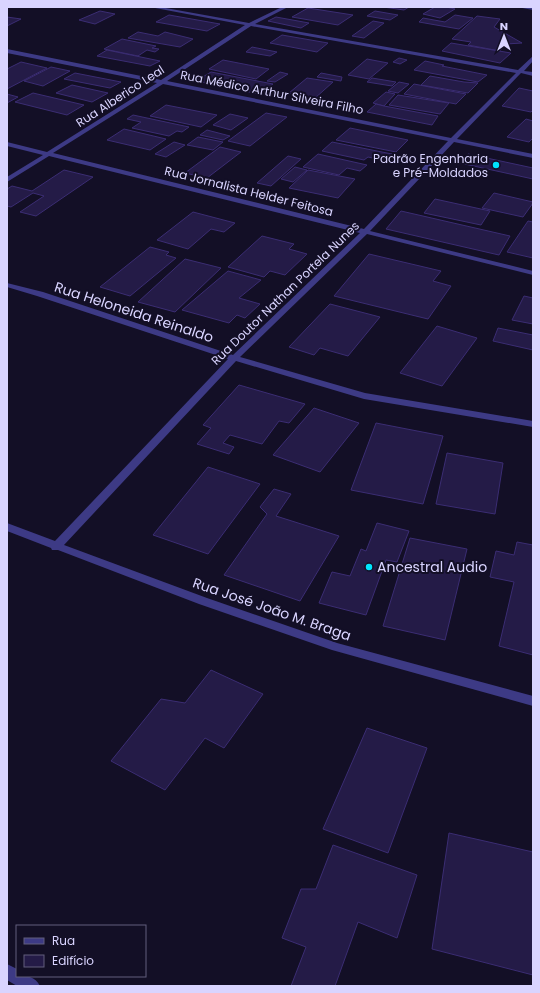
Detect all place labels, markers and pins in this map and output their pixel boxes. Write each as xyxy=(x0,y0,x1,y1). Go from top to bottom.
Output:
place label: Padrão Engenharia e Pré-Moldados xyxy=(373,150,488,181)
marker: Padrão Engenharia e Pré-Moldados xyxy=(491,160,501,170)
place label: Ancestral Audio xyxy=(377,557,487,577)
marker: Ancestral Audio xyxy=(364,562,374,572)

